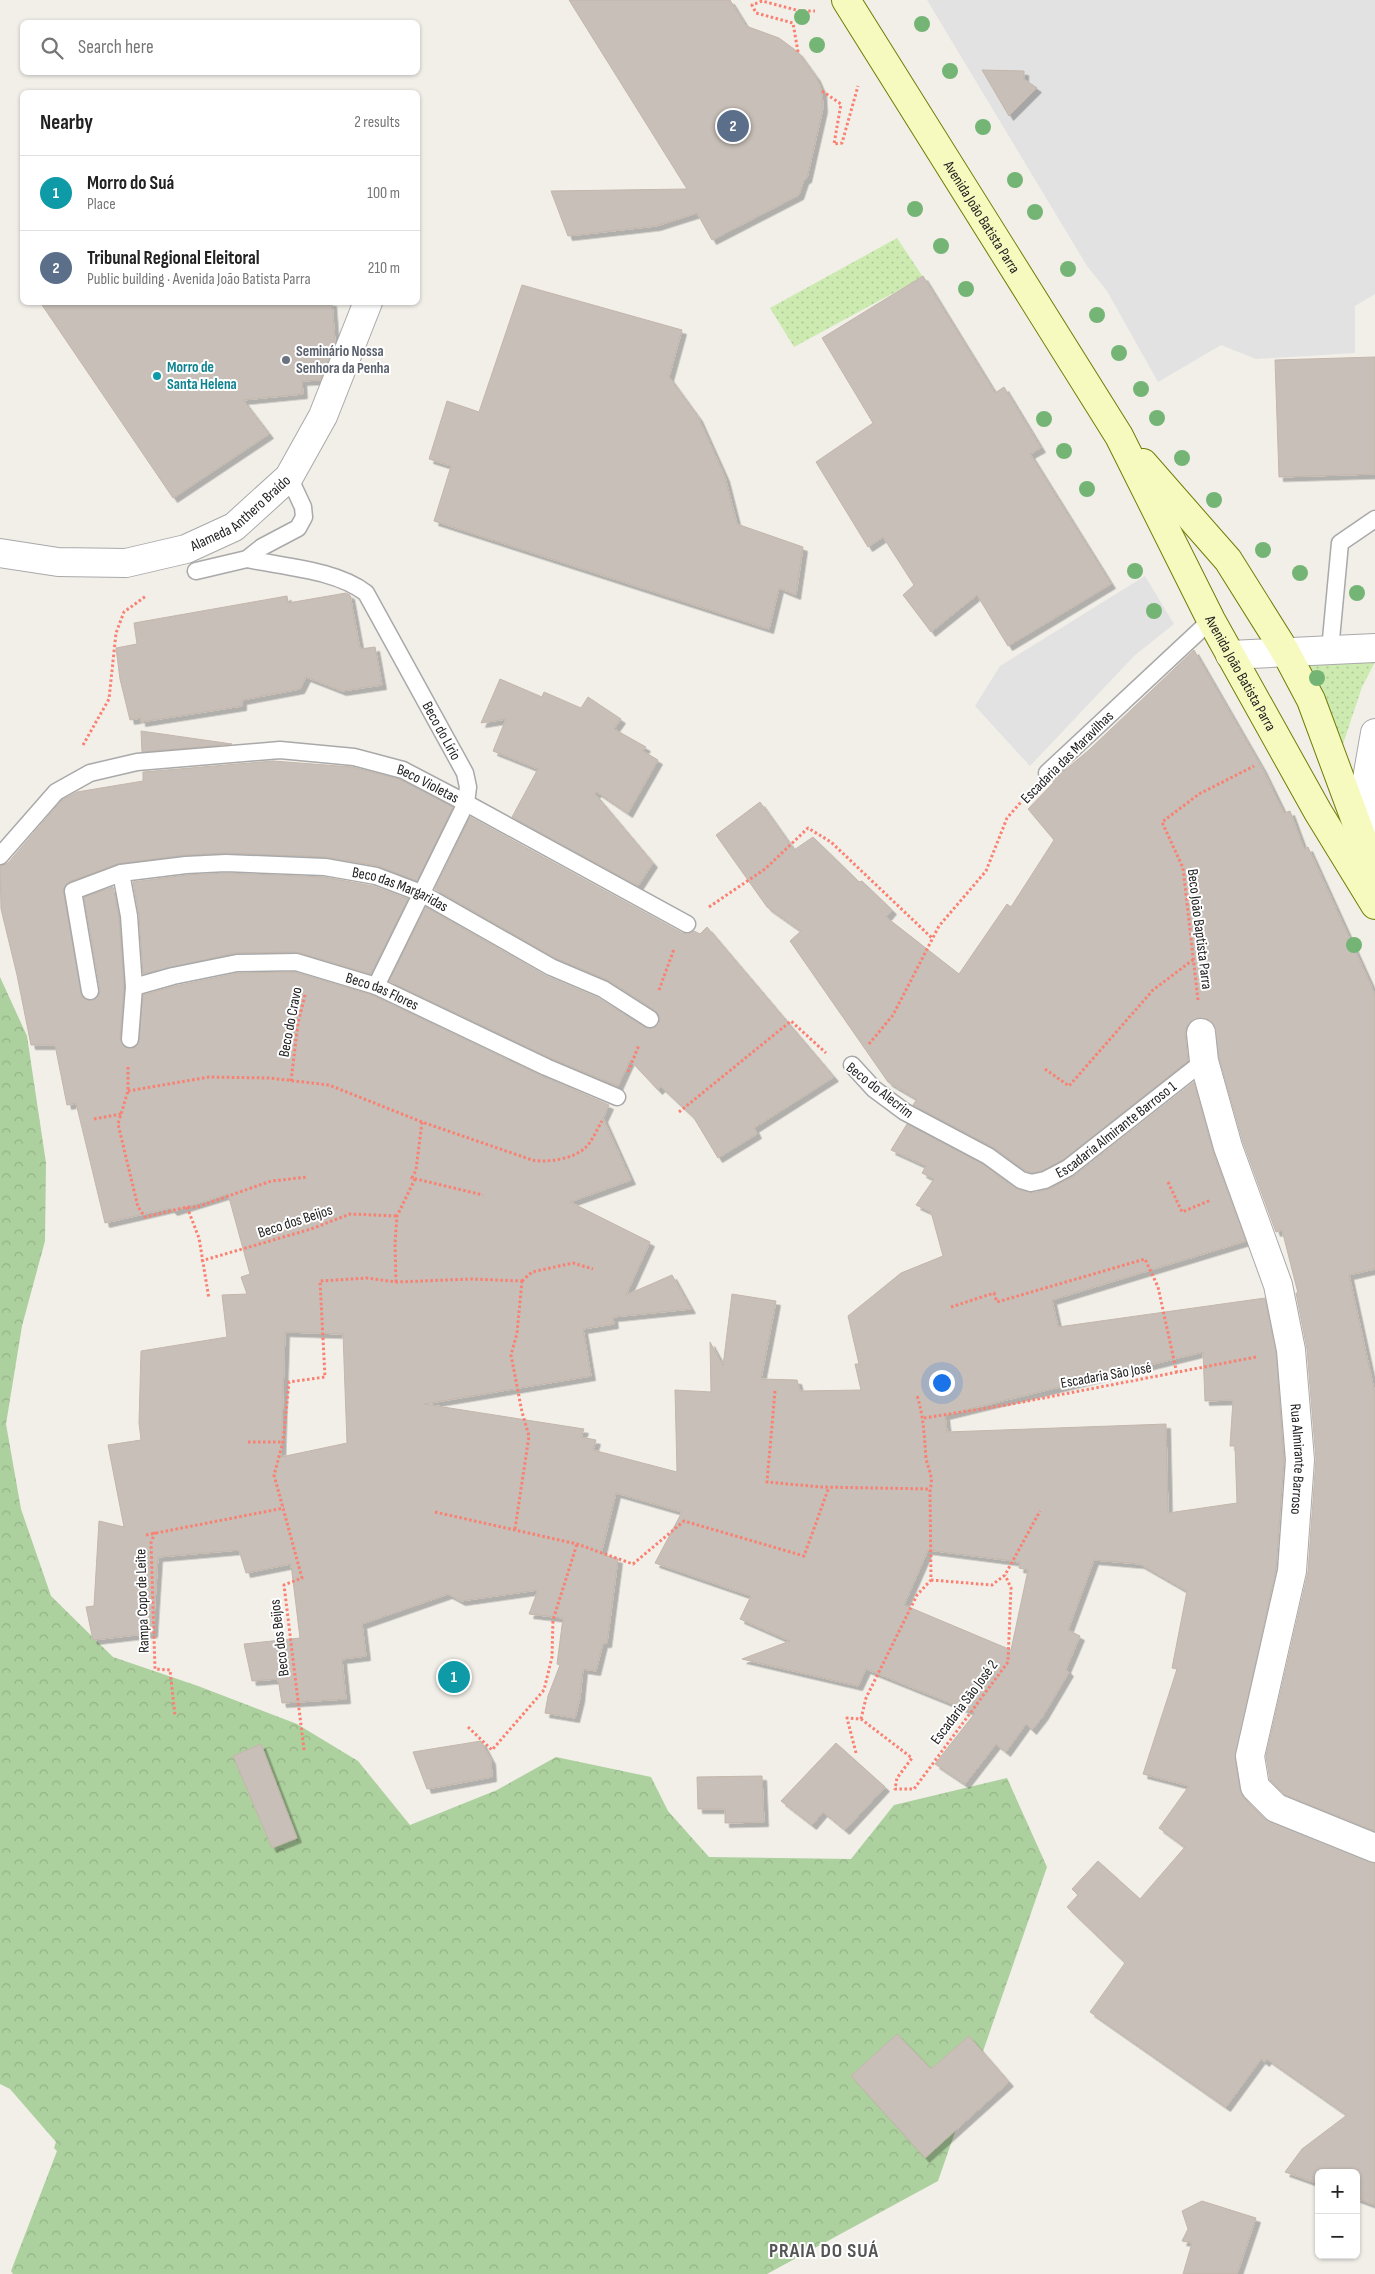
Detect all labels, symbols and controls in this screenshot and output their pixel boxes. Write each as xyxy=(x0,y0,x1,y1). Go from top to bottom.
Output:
search box xyxy=(20,20,420,75)
icon: search xyxy=(38,34,66,62)
text: Search here xyxy=(78,36,154,59)
pin: 2 xyxy=(717,107,749,145)
text: Nearby xyxy=(40,110,93,135)
text: 2 results xyxy=(354,113,400,132)
street label: Avenida João Batista Parra xyxy=(939,157,1024,277)
text: Morro do Suá xyxy=(87,172,174,195)
text: 1 xyxy=(53,184,59,203)
text: 100 m xyxy=(367,184,400,203)
text: Place xyxy=(87,195,116,214)
text: Tribunal Regional Eleitoral xyxy=(87,247,260,270)
text: 2 xyxy=(52,259,60,278)
text: 210 m xyxy=(368,259,400,278)
text: Public building · Avenida João Batista Parra xyxy=(87,270,311,289)
place label: Seminário Nossa Senhora da Penha xyxy=(296,342,390,378)
marker: Seminário Nossa Senhora da Penha xyxy=(280,354,292,366)
place label: Morro de Santa Helena xyxy=(167,358,237,394)
marker: Morro de Santa Helena xyxy=(151,370,163,382)
street label: Alameda Anthero Braído xyxy=(186,471,295,556)
street label: Avenida João Batista Parra xyxy=(1200,612,1280,735)
street label: Beco do Lírio xyxy=(418,698,465,764)
street label: Escadaria das Maravilhas xyxy=(1017,707,1118,808)
street label: Beco Violetas xyxy=(395,760,462,808)
street label: Beco das Margaridas xyxy=(351,863,451,916)
street label: Beco João Baptista Parra xyxy=(1183,868,1216,991)
street label: Beco das Flores xyxy=(343,968,422,1015)
street label: Beco do Cravo xyxy=(274,985,307,1059)
street label: Beco do Alecrim xyxy=(842,1058,917,1123)
street label: Escadaria Almirante Barroso 1 xyxy=(1053,1077,1181,1183)
street label: Beco dos Beijos xyxy=(255,1200,335,1242)
street label: Escadaria São José xyxy=(1059,1358,1153,1393)
your location xyxy=(929,1370,955,1396)
street label: Rua Almirante Barroso xyxy=(1285,1403,1309,1515)
street label: Rampa Copo de Leite xyxy=(131,1549,154,1653)
street label: Beco dos Beijos xyxy=(265,1598,294,1677)
street label: Escadaria São José 2 xyxy=(927,1656,1002,1748)
pin: 1 xyxy=(438,1658,470,1696)
map controls xyxy=(1315,2169,1360,2259)
button: + xyxy=(1315,2169,1360,2214)
button: − xyxy=(1315,2214,1360,2259)
district label: PRAIA DO SUÁ xyxy=(769,2239,879,2263)

